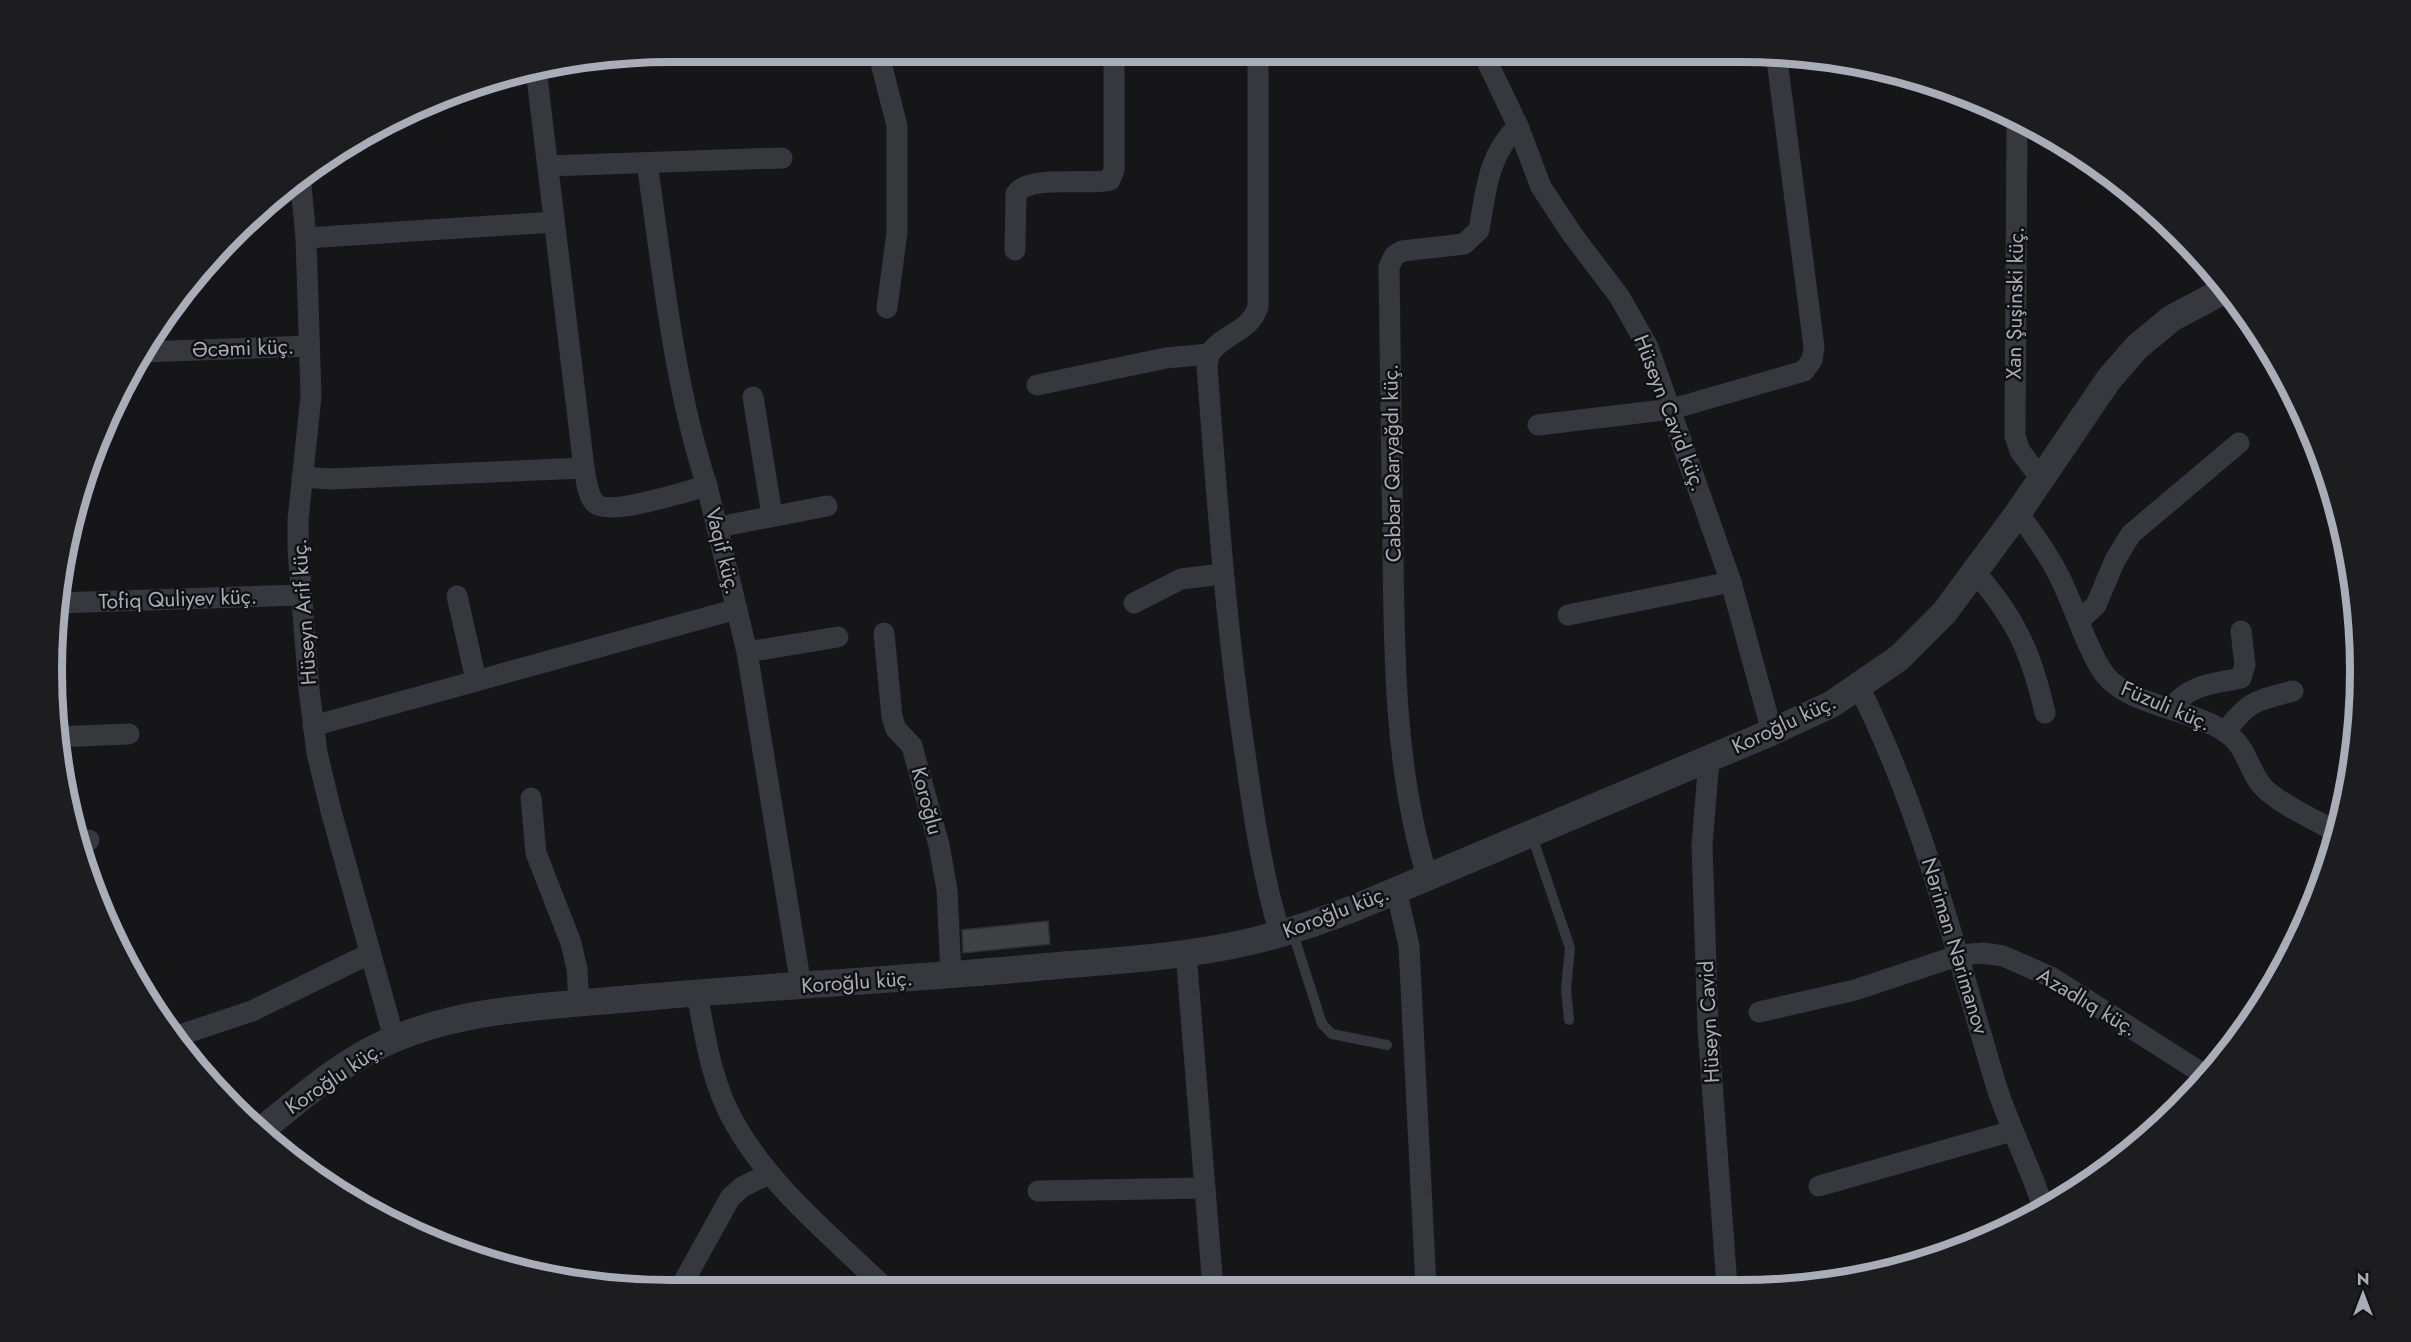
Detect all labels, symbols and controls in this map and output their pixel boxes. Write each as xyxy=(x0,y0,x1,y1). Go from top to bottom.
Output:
street label: Xan Şuşinski küç. xyxy=(1999,226,2031,380)
street label: Hüseyn Cavid küç. xyxy=(1626,330,1714,496)
street label: Əcəmi küç. xyxy=(191,331,295,365)
street label: Cabbar Qaryağdı küç. xyxy=(1375,364,1409,562)
street label: Vaqif küç. xyxy=(698,505,748,597)
street label: Hüseyn Arif küç. xyxy=(284,538,324,686)
street label: Tofiq Quliyev küç. xyxy=(98,581,258,617)
street label: Füzuli küç. xyxy=(2116,674,2216,738)
street label: Koroğlu küç. xyxy=(1727,687,1841,761)
street label: Koroğlu xyxy=(904,764,950,838)
street label: Nəriman Nərimanov xyxy=(1914,854,1996,1039)
street label: Koroğlu küç. xyxy=(1278,878,1394,946)
street label: Hüseyn Cavid xyxy=(1691,960,1727,1084)
street label: Azadlıq küç. xyxy=(2031,960,2143,1044)
street label: Koroğlu küç. xyxy=(800,963,914,1001)
street label: Koroğlu küç. xyxy=(279,1034,389,1122)
north arrow xyxy=(2333,1264,2393,1324)
text: N xyxy=(2357,1268,2369,1291)

